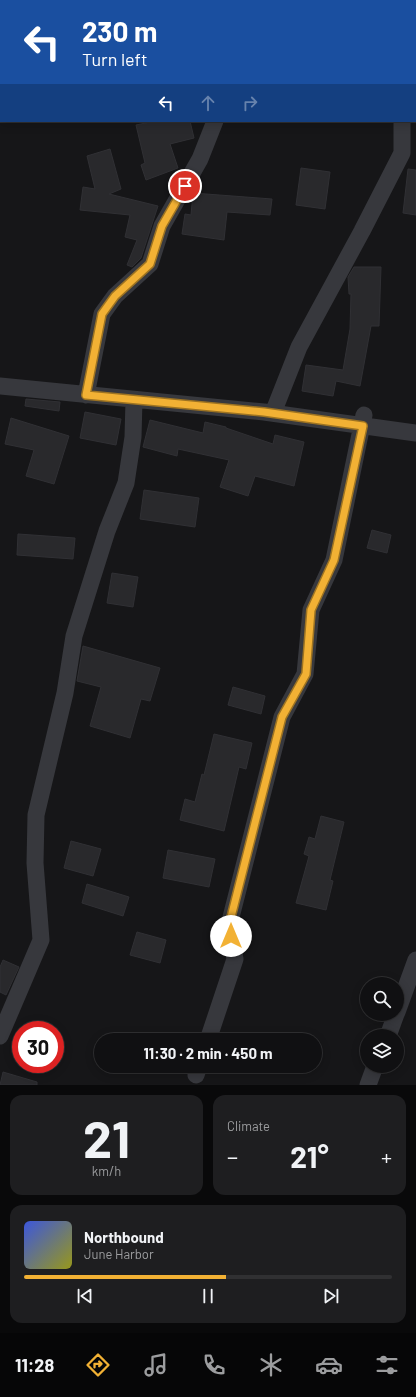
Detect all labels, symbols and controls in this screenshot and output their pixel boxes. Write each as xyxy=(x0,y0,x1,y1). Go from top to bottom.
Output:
text: 230 m xyxy=(82,14,157,48)
icon: left xyxy=(16,16,68,68)
text: Turn left xyxy=(82,48,148,70)
icon: left xyxy=(155,92,177,114)
icon: ahead xyxy=(197,92,219,114)
icon: right xyxy=(239,92,261,114)
pin xyxy=(168,169,202,203)
icon: arrive xyxy=(174,175,196,197)
position arrow xyxy=(210,915,252,957)
map controls xyxy=(360,977,404,1073)
button: search xyxy=(360,977,404,1021)
speed limit sign: 30 xyxy=(12,1021,64,1073)
button: layers xyxy=(360,1029,404,1073)
text: 11:30 · 2 min · 450 m xyxy=(143,1044,273,1062)
text: 21 xyxy=(83,1106,130,1168)
text: Climate xyxy=(227,1118,270,1134)
text: 21° xyxy=(290,1138,329,1174)
text: − xyxy=(227,1143,238,1169)
text: + xyxy=(381,1143,392,1169)
text: km/h xyxy=(92,1163,121,1179)
text: Northbound xyxy=(84,1228,164,1246)
text: June Harbor xyxy=(84,1246,154,1262)
icon: previous xyxy=(74,1285,96,1307)
icon: pause xyxy=(197,1285,219,1307)
icon: next xyxy=(320,1285,342,1307)
icon: directions xyxy=(84,1351,112,1379)
icon: music xyxy=(142,1351,170,1379)
icon: phone xyxy=(200,1351,228,1379)
icon: climate xyxy=(257,1351,285,1379)
icon: car xyxy=(315,1351,343,1379)
icon: filters xyxy=(373,1351,401,1379)
text: 11:28 xyxy=(15,1354,54,1376)

